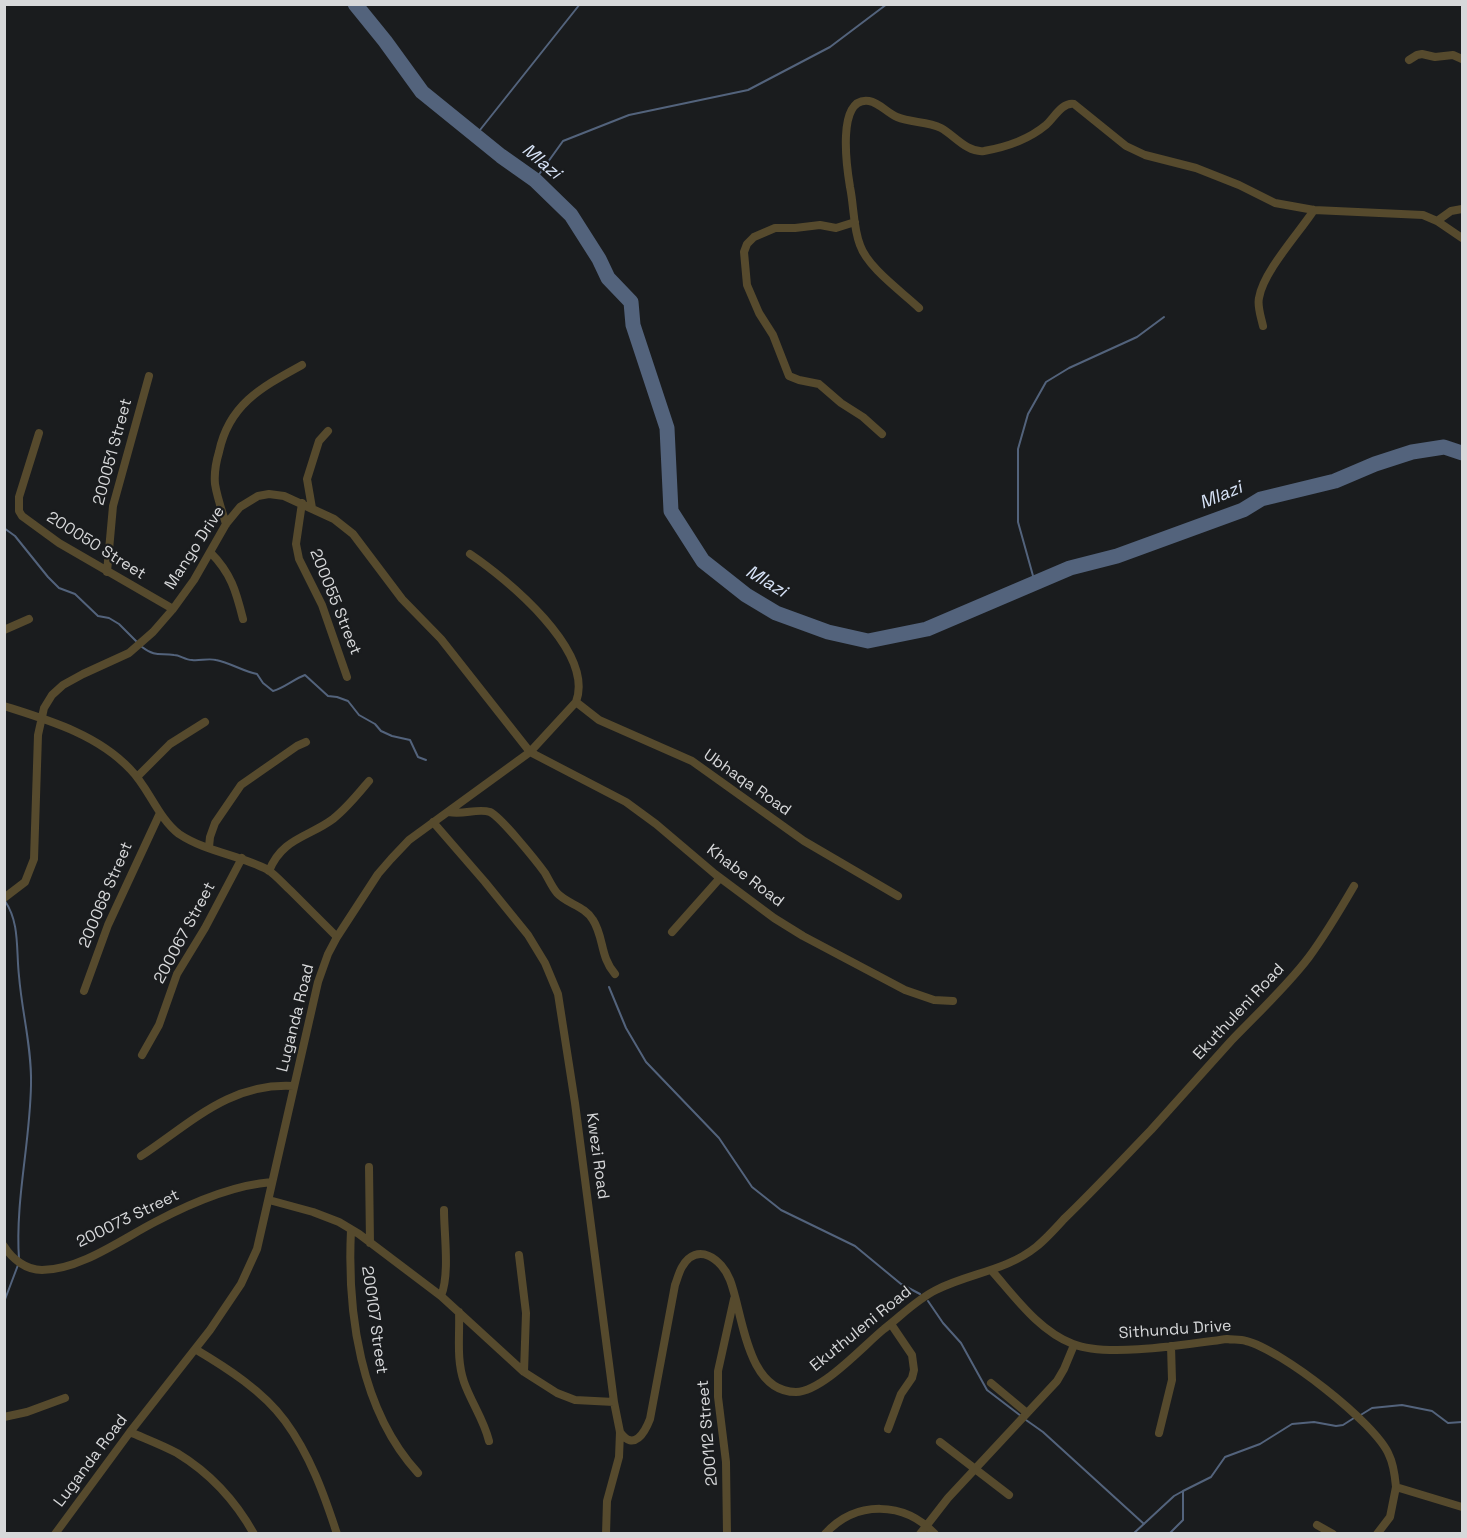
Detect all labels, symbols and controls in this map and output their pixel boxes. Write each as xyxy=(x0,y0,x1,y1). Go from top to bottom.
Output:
water label: Mlazi xyxy=(517,140,565,184)
street label: 200051 Street xyxy=(90,397,136,507)
water label: Mlazi xyxy=(1196,477,1246,515)
street label: Mango Drive xyxy=(161,503,229,593)
street label: 200050 Street xyxy=(43,508,149,584)
street label: 200055 Street xyxy=(305,546,365,658)
water label: Mlazi xyxy=(742,561,790,603)
street label: Ubhaqa Road xyxy=(699,746,795,820)
street label: 200068 Street xyxy=(75,839,137,951)
street label: Khabe Road xyxy=(703,841,787,911)
street label: 200067 Street xyxy=(150,879,220,987)
street label: Ekuthuleni Road xyxy=(1189,960,1289,1064)
street label: Luganda Road xyxy=(273,962,319,1074)
street label: Kwezi Road xyxy=(581,1112,613,1200)
street label: 200073 Street xyxy=(74,1186,182,1252)
street label: 200107 Street xyxy=(357,1265,391,1375)
street label: Ekuthuleni Road xyxy=(806,1282,916,1376)
street label: Sithundu Drive xyxy=(1118,1316,1232,1344)
street label: 200112 Street xyxy=(694,1379,722,1487)
street label: Luganda Road xyxy=(50,1411,132,1511)

